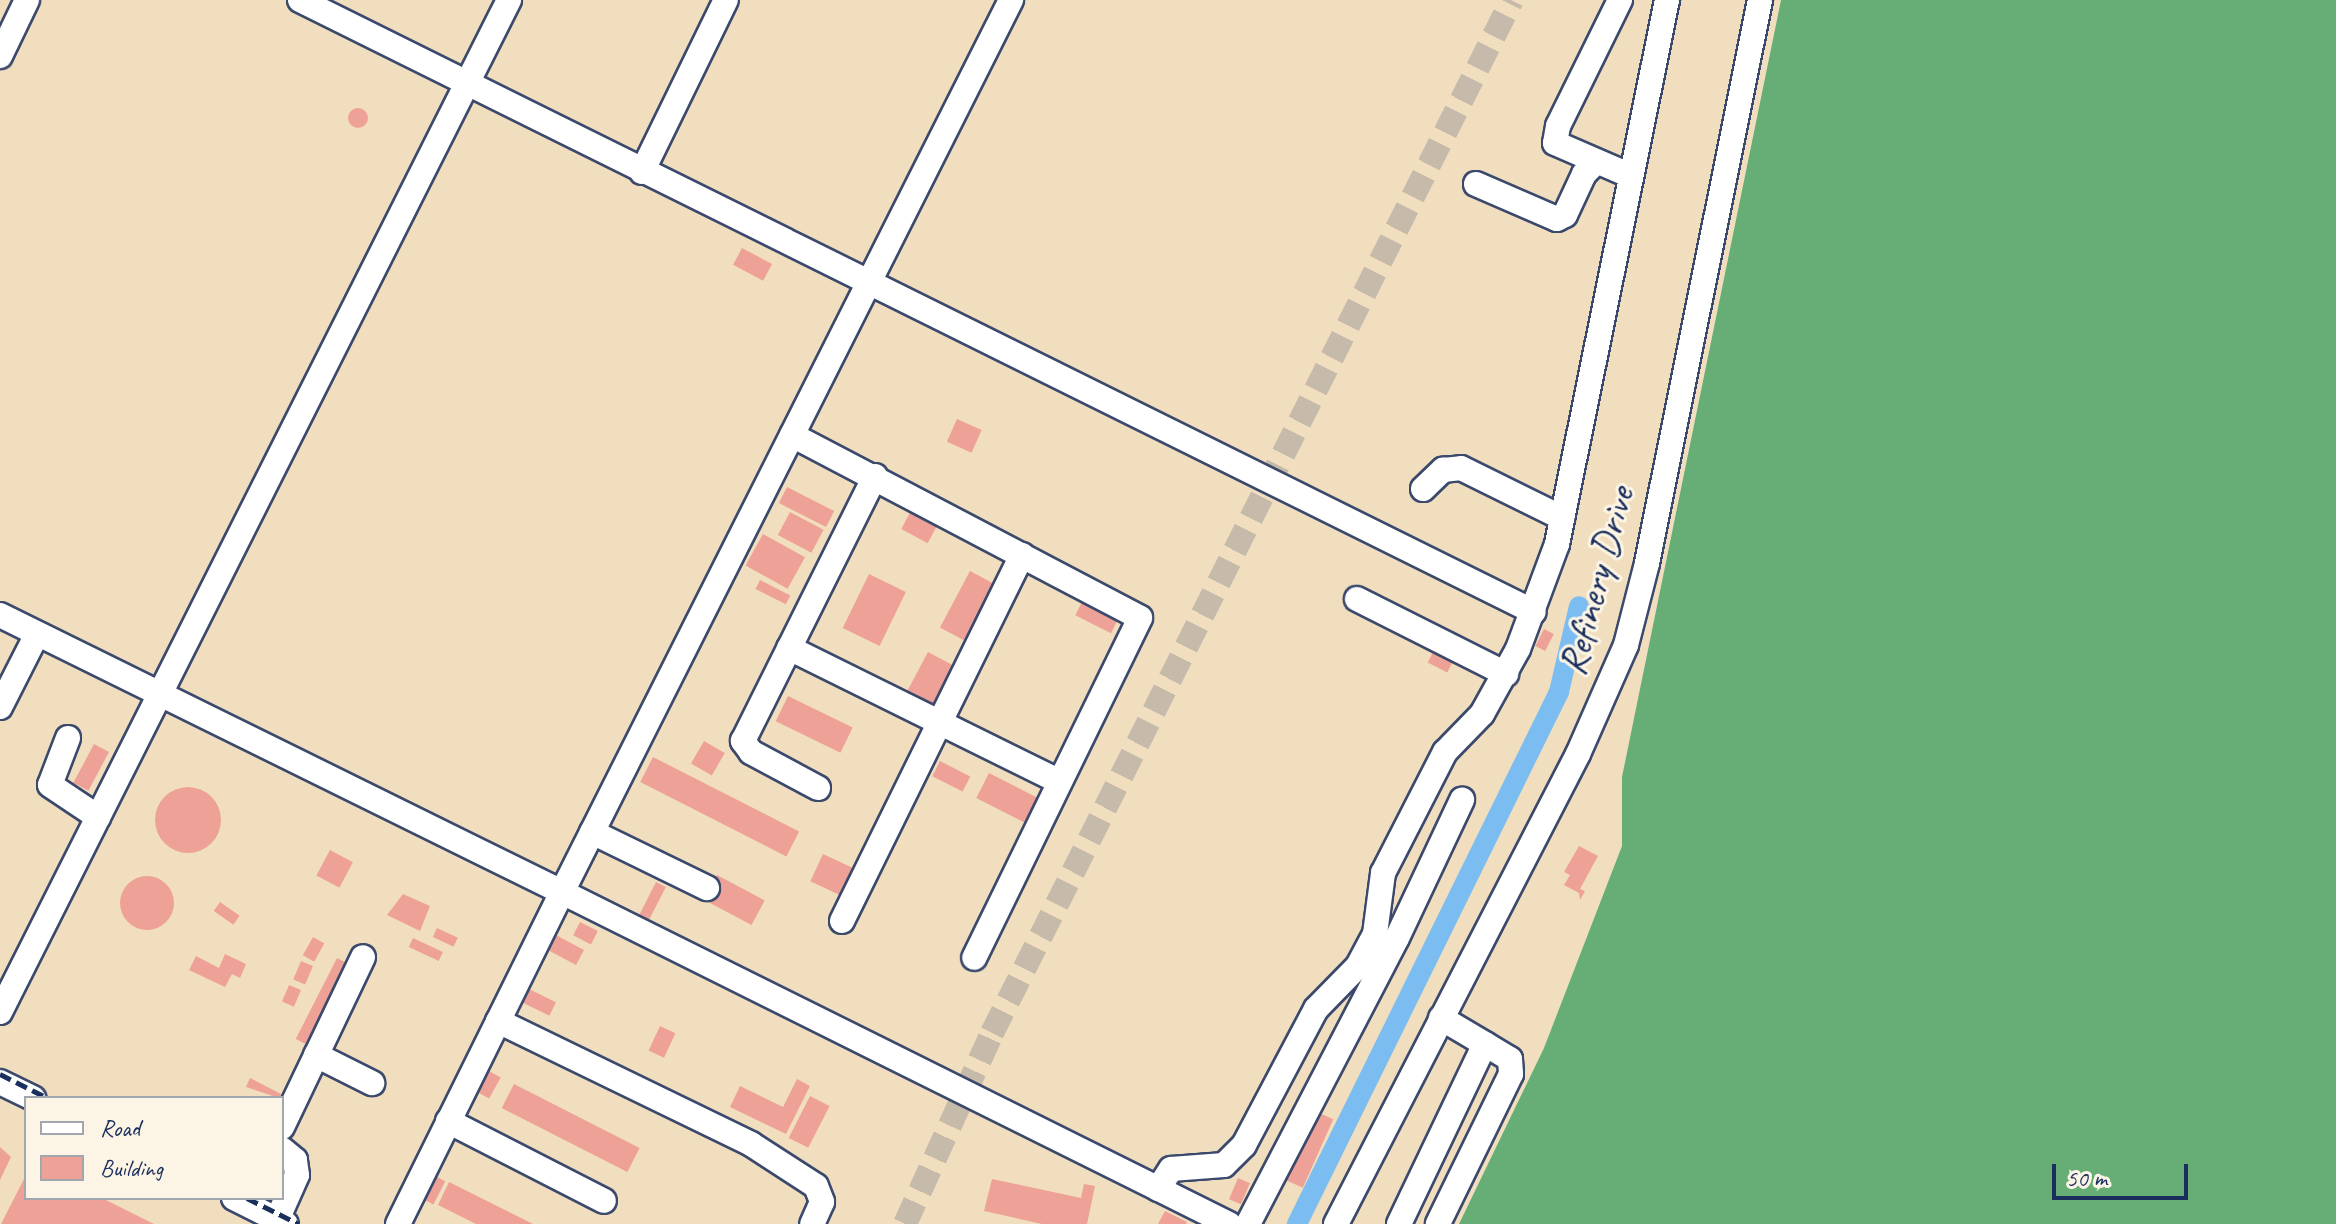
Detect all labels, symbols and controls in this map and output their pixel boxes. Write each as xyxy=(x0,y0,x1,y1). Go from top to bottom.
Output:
street label: Refinery Drive xyxy=(1548,482,1644,680)
legend xyxy=(24,1096,284,1200)
text: Road xyxy=(100,1113,140,1143)
scale bar xyxy=(2056,1148,2192,1198)
text: Building xyxy=(100,1153,163,1183)
text: 50 m xyxy=(2066,1163,2107,1193)

